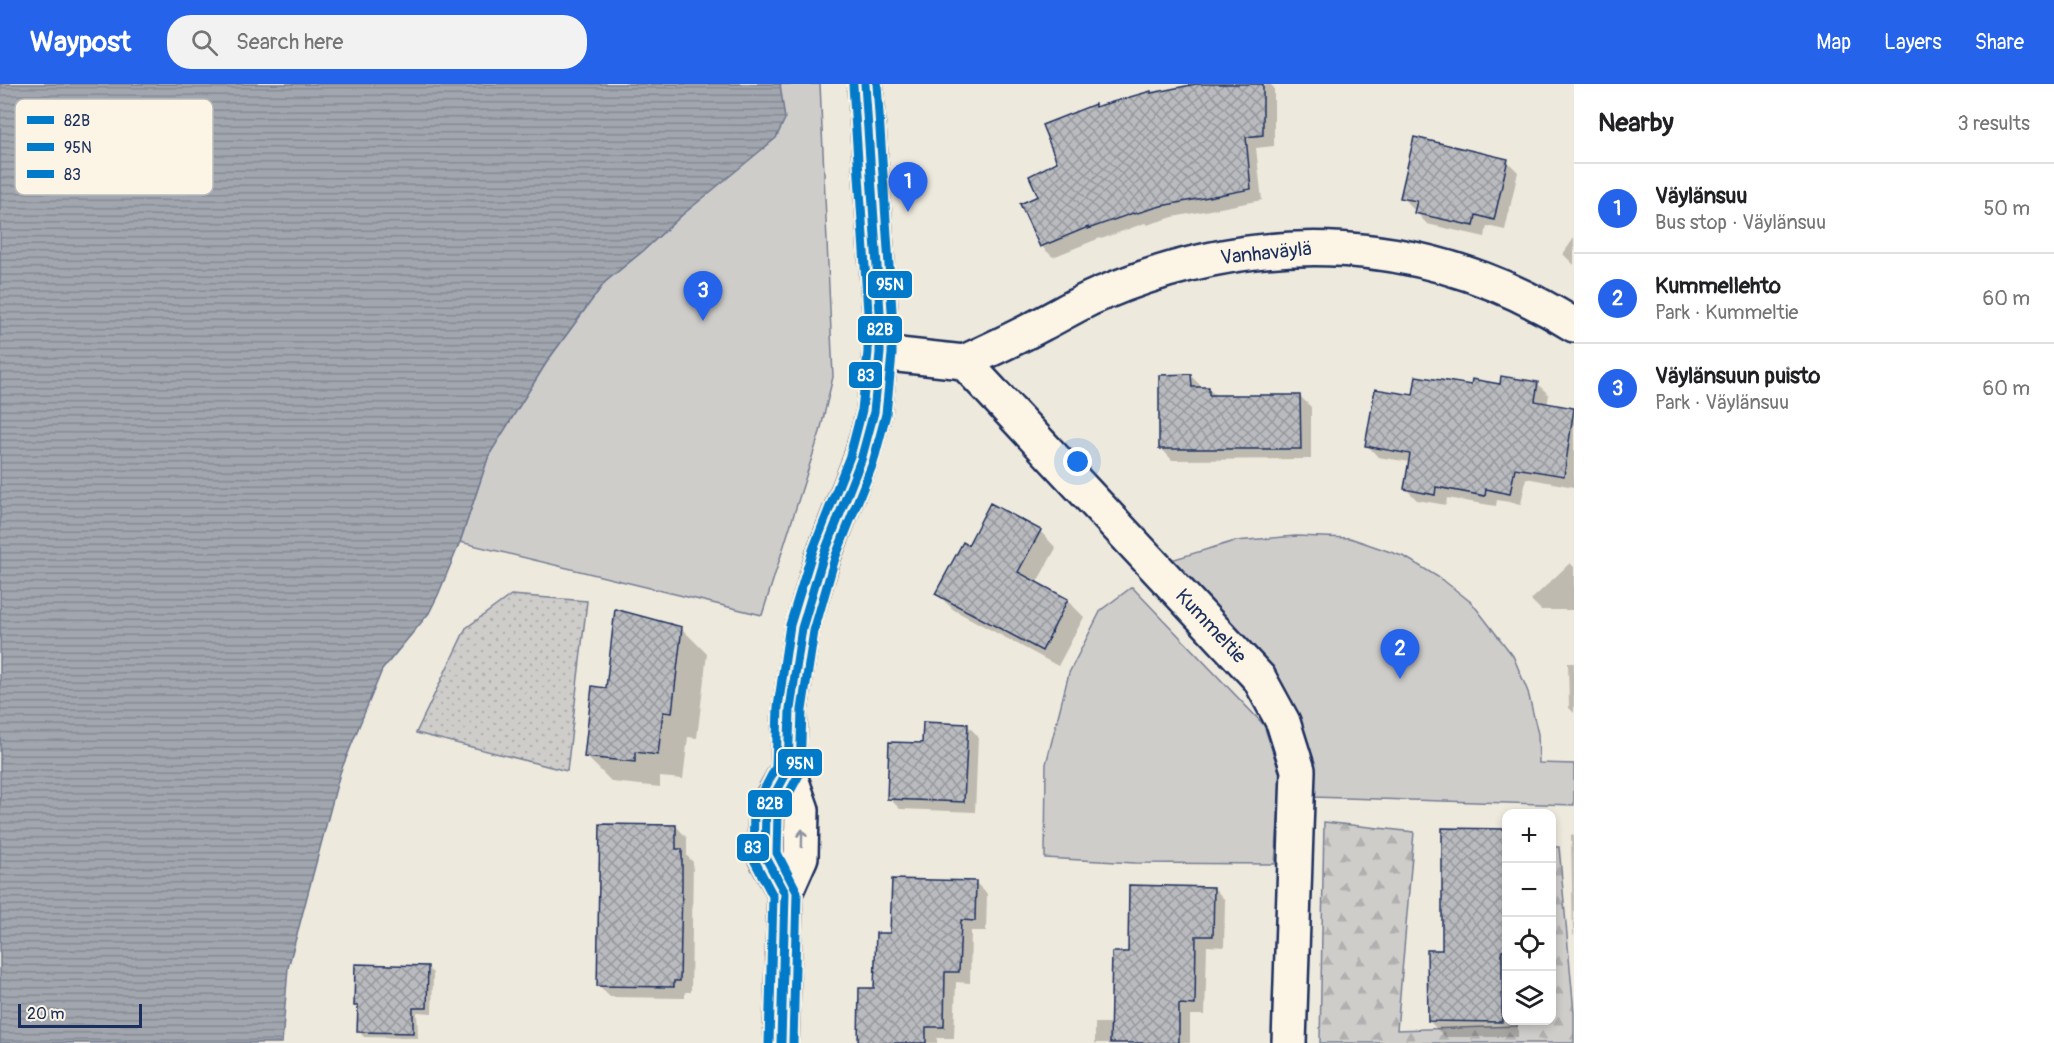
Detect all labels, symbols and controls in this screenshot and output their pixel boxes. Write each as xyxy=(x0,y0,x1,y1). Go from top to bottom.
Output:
search box xyxy=(167,15,587,69)
text: Waypost xyxy=(30,25,131,60)
icon: search xyxy=(188,26,221,59)
text: Search here xyxy=(236,28,343,56)
text: Map xyxy=(1816,29,1851,56)
text: Layers xyxy=(1884,29,1942,56)
text: Share xyxy=(1975,29,2024,56)
legend xyxy=(15,99,213,195)
text: Nearby xyxy=(1598,107,1674,139)
text: 82B xyxy=(64,111,90,131)
text: 3 results xyxy=(1958,111,2030,136)
text: 95N xyxy=(64,138,92,158)
pin: 1 xyxy=(888,162,928,212)
text: 83 xyxy=(64,165,81,185)
text: Väylänsuu xyxy=(1655,182,1747,210)
text: 1 xyxy=(1614,196,1621,221)
text: 50 m xyxy=(1983,196,2030,221)
text: Bus stop · Väylänsuu xyxy=(1655,210,1826,235)
street label: Vanhaväylä xyxy=(1219,236,1313,270)
line badge: 95N xyxy=(867,270,913,299)
pin: 3 xyxy=(684,272,722,321)
text: Kummellehto xyxy=(1655,272,1781,300)
text: 95N xyxy=(876,275,904,295)
text: 2 xyxy=(1612,286,1623,311)
text: 60 m xyxy=(1983,286,2030,311)
text: Park · Kummeltie xyxy=(1655,300,1798,325)
line badge: 82B xyxy=(857,315,903,344)
text: 82B xyxy=(867,320,893,340)
line badge: 83 xyxy=(848,361,883,389)
text: Väylänsuun puisto xyxy=(1655,362,1820,390)
text: 83 xyxy=(858,366,875,386)
text: 3 xyxy=(1612,376,1623,401)
text: 60 m xyxy=(1983,376,2030,401)
text: Park · Väylänsuu xyxy=(1655,390,1789,415)
your location xyxy=(1063,447,1092,476)
street label: Kummeltie xyxy=(1170,583,1252,669)
pin: 2 xyxy=(1380,630,1420,679)
line badge: 95N xyxy=(777,748,823,777)
text: 95N xyxy=(786,754,814,774)
line badge: 82B xyxy=(747,789,793,818)
text: 82B xyxy=(757,794,783,814)
map controls xyxy=(1502,809,1556,1025)
button: + xyxy=(1502,809,1556,863)
one-way arrow xyxy=(796,828,807,848)
line badge: 83 xyxy=(736,833,770,862)
text: 83 xyxy=(745,838,762,858)
button: − xyxy=(1502,863,1556,917)
button: locate xyxy=(1502,917,1556,971)
button: layers xyxy=(1502,971,1556,1025)
scale bar xyxy=(18,1001,142,1028)
text: 20 m xyxy=(27,1004,65,1024)

